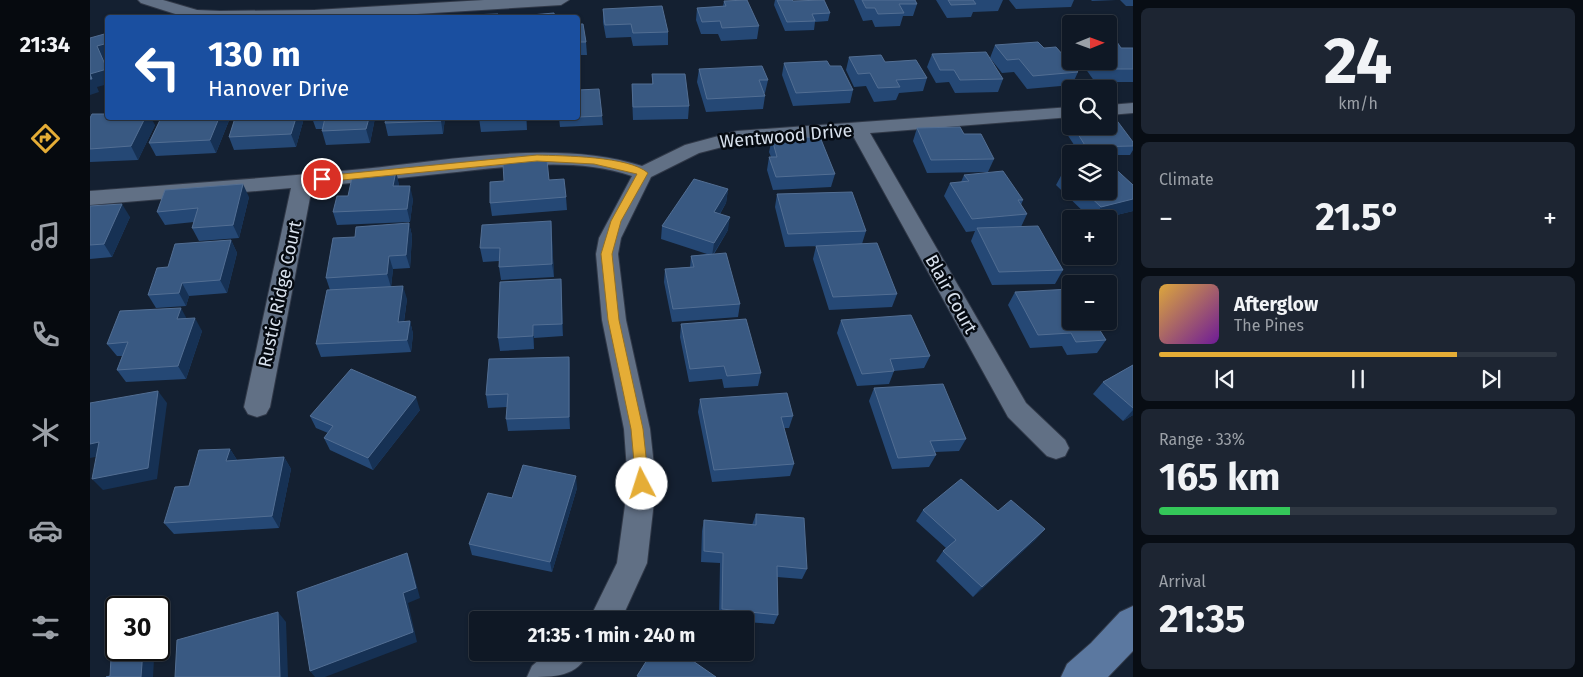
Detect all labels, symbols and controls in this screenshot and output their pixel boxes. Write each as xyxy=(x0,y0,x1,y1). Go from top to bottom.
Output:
north arrow xyxy=(1062,15,1118,70)
map controls xyxy=(1062,15,1117,330)
text: 24 xyxy=(1324,22,1392,100)
text: 21:34 xyxy=(20,31,70,58)
text: 130 m xyxy=(208,33,301,75)
icon: left xyxy=(125,35,190,100)
text: Hanover Drive xyxy=(208,75,349,102)
button: search xyxy=(1062,80,1117,135)
text: km/h xyxy=(1338,94,1378,113)
street label: Wentwood Drive xyxy=(719,119,853,153)
icon: directions xyxy=(28,121,63,156)
button: layers xyxy=(1062,145,1117,200)
pin xyxy=(301,158,343,200)
icon: arrive xyxy=(308,165,336,193)
text: Climate xyxy=(1159,170,1214,189)
text: 21.5° xyxy=(1315,194,1401,240)
text: − xyxy=(1159,202,1173,235)
text: + xyxy=(1543,202,1557,235)
button: + xyxy=(1062,210,1117,265)
street label: Rustic Ridge Court xyxy=(254,218,306,369)
icon: music xyxy=(28,219,63,254)
street label: Blair Court xyxy=(920,251,982,338)
button: − xyxy=(1062,275,1117,330)
text: Afterglow xyxy=(1234,293,1318,316)
text: The Pines xyxy=(1234,316,1304,335)
icon: phone xyxy=(28,317,63,352)
icon: previous xyxy=(1211,365,1239,393)
icon: pause xyxy=(1344,365,1372,393)
icon: next xyxy=(1477,365,1505,393)
icon: climate xyxy=(28,415,63,450)
text: Range · 33% xyxy=(1159,430,1245,449)
text: 165 km xyxy=(1159,454,1280,500)
position arrow xyxy=(615,457,667,509)
icon: car xyxy=(28,513,63,548)
text: Arrival xyxy=(1159,572,1206,591)
speed limit sign: 30 xyxy=(105,596,170,661)
text: 21:35 xyxy=(1159,596,1245,642)
icon: filters xyxy=(28,610,63,645)
text: 21:35 · 1 min · 240 m xyxy=(528,624,695,647)

